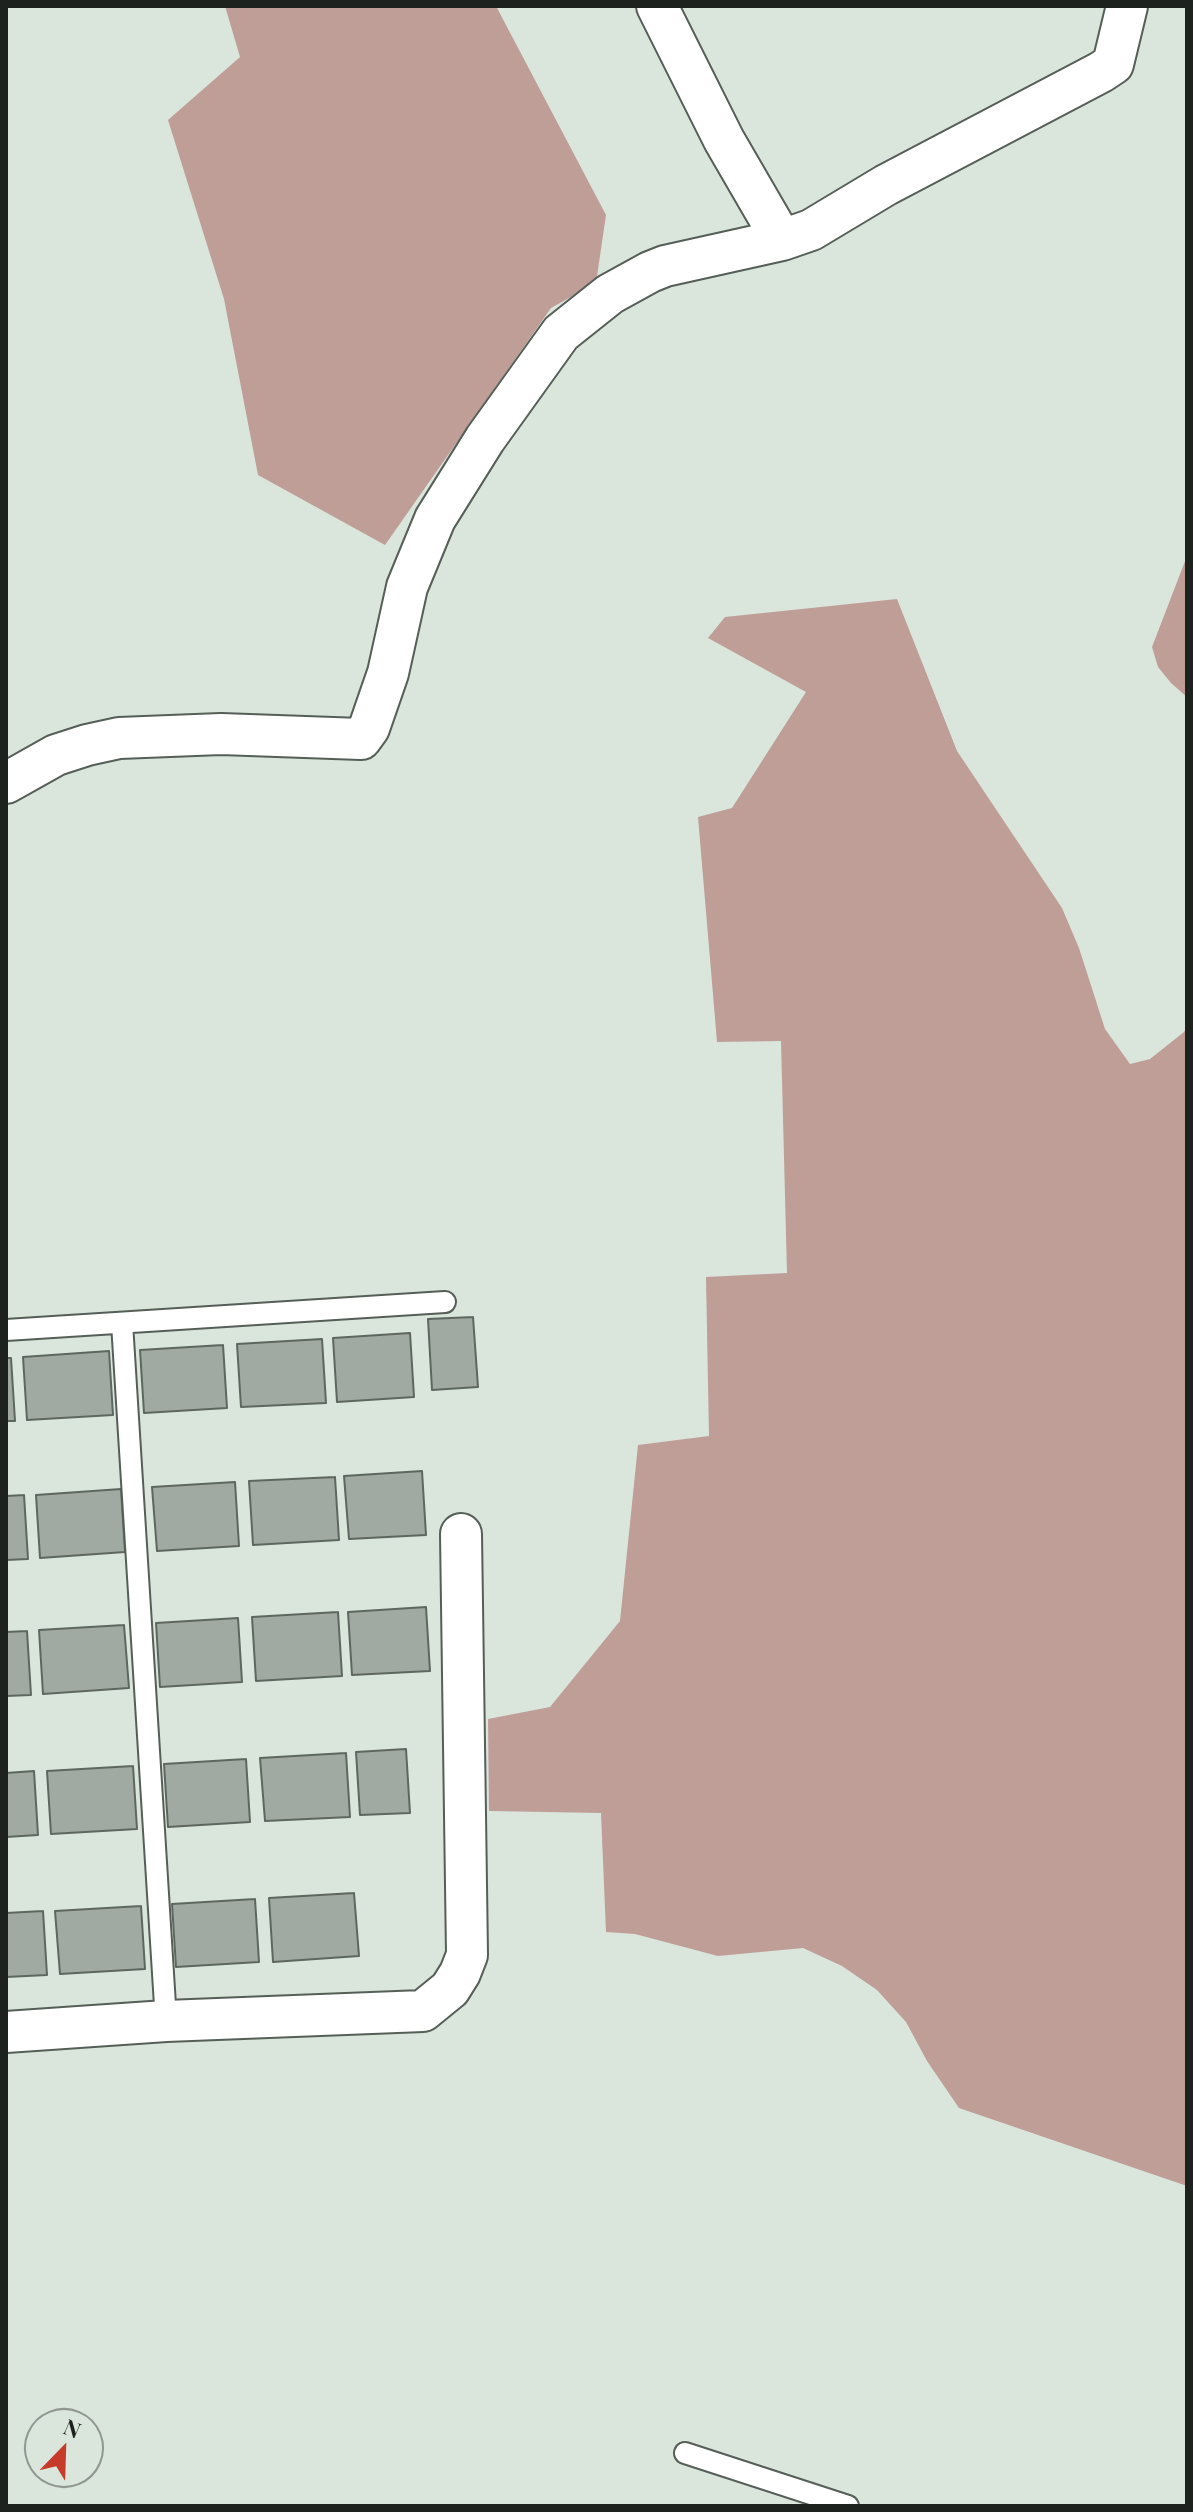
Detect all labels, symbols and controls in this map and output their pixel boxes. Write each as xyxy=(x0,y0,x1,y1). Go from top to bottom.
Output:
north arrow xyxy=(24,2408,104,2488)
text: N xyxy=(59,2411,86,2445)

